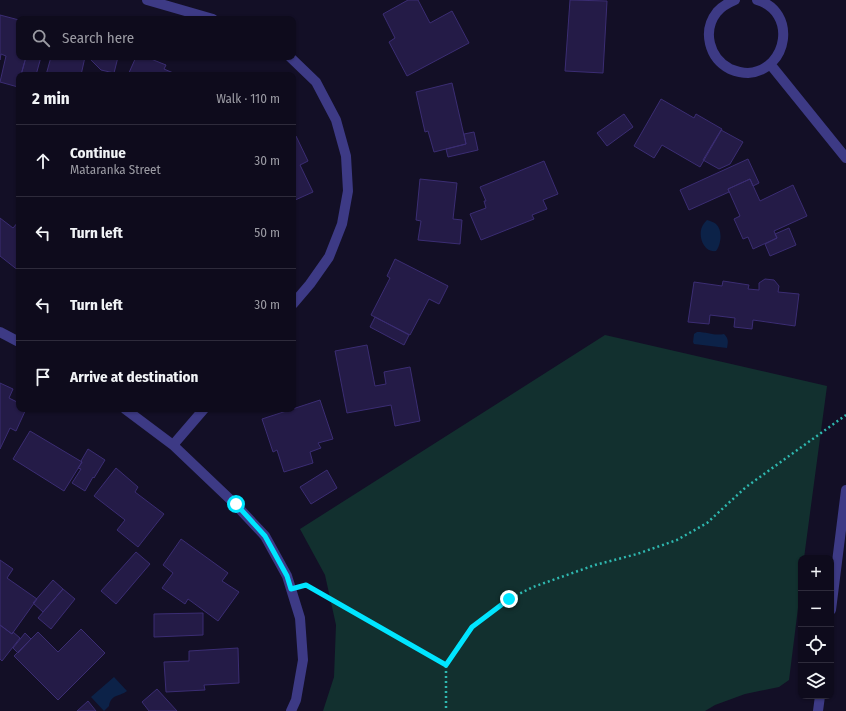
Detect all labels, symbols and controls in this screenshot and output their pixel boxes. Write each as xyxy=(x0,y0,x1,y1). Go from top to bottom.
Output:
search box xyxy=(16,16,296,60)
icon: search xyxy=(30,27,52,49)
text: Search here xyxy=(62,29,134,47)
text: 2 min xyxy=(32,88,70,109)
text: Walk · 110 m xyxy=(216,91,280,106)
text: Continue xyxy=(70,144,126,162)
icon: ahead xyxy=(32,150,54,172)
text: 30 m xyxy=(254,153,280,168)
text: Mataranka Street xyxy=(70,162,161,177)
icon: left xyxy=(32,222,54,244)
text: Turn left xyxy=(70,224,123,242)
text: 50 m xyxy=(254,225,280,240)
icon: left xyxy=(32,294,54,316)
text: Turn left xyxy=(70,296,123,314)
text: 30 m xyxy=(254,297,280,312)
icon: arrive xyxy=(32,366,54,388)
text: Arrive at destination xyxy=(70,368,198,386)
route start xyxy=(227,495,245,513)
map controls xyxy=(798,555,834,699)
button: + xyxy=(798,555,834,591)
route end xyxy=(500,590,518,608)
button: − xyxy=(798,591,834,627)
button: locate xyxy=(798,627,834,663)
button: layers xyxy=(798,663,834,699)

